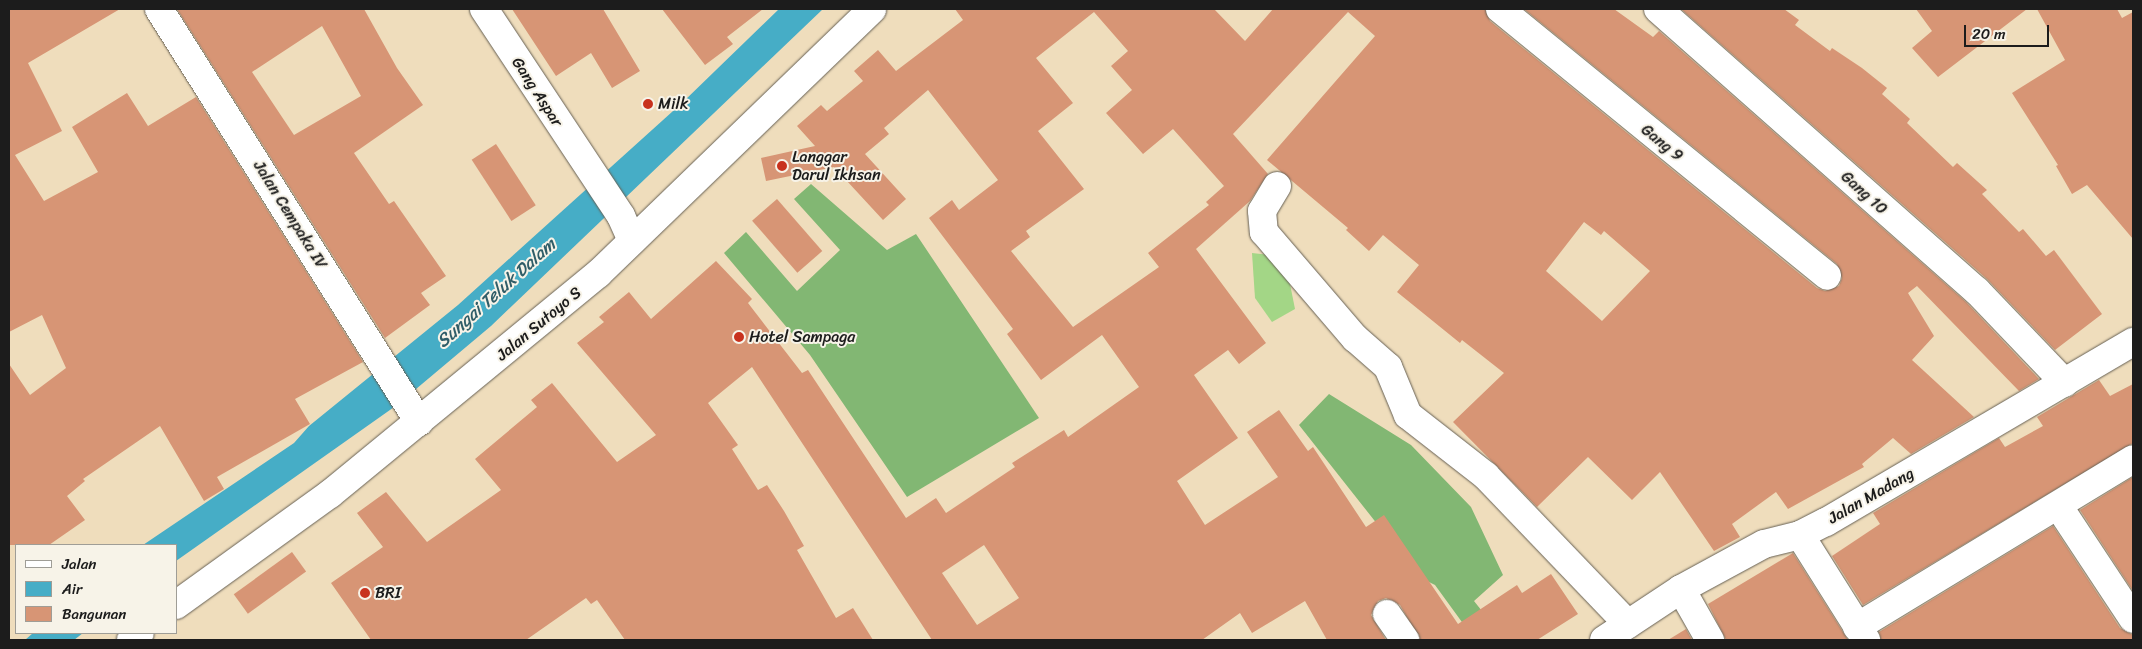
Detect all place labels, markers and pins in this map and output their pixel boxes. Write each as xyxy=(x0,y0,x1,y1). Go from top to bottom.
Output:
place label: Milk xyxy=(658,94,689,114)
marker: Milk xyxy=(642,98,654,110)
place label: Langgar Darul Ikhsan xyxy=(792,147,880,185)
marker: Langgar Darul Ikhsan xyxy=(776,160,788,172)
place label: Hotel Sampaga xyxy=(749,327,855,347)
marker: Hotel Sampaga xyxy=(733,331,745,343)
place label: BRI xyxy=(375,583,401,603)
marker: BRI xyxy=(359,587,371,599)

